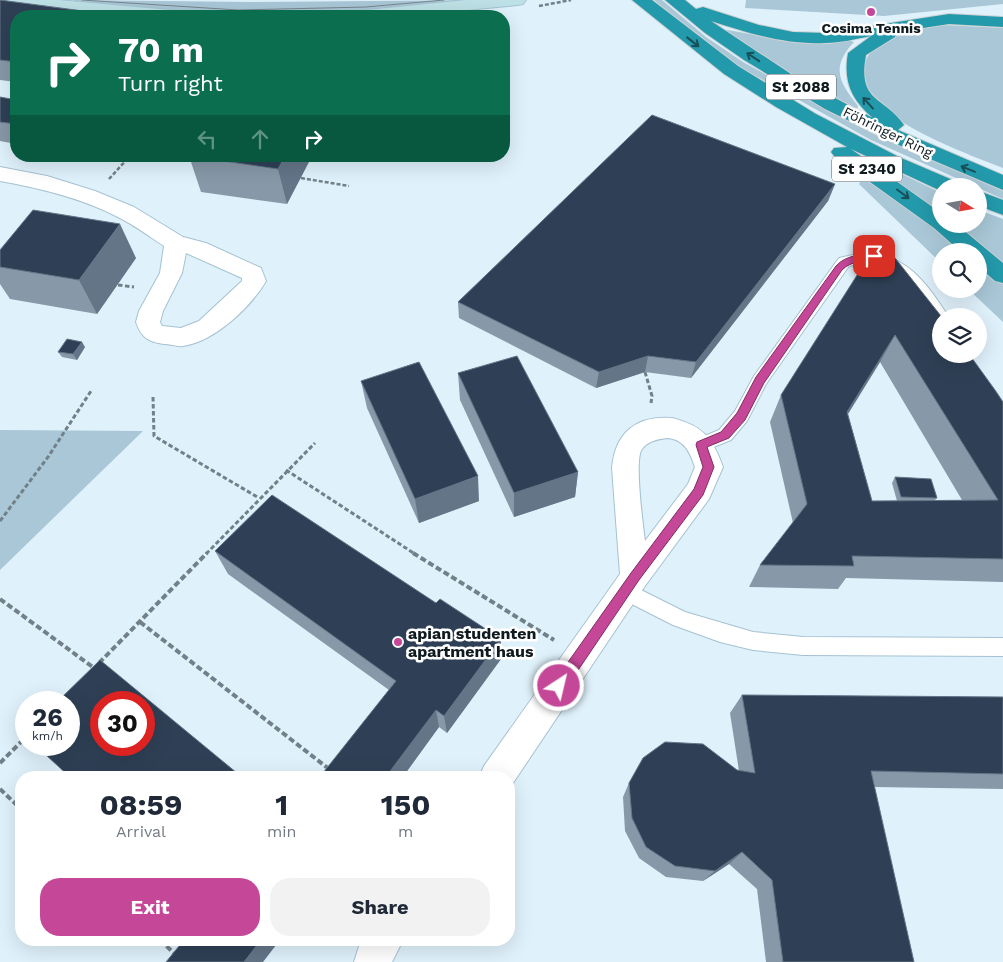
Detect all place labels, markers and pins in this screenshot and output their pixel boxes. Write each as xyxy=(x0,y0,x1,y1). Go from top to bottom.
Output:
marker: Cosima Tennis xyxy=(865,6,877,18)
place label: Cosima Tennis xyxy=(821,20,921,36)
pin xyxy=(853,235,895,277)
place label: apian studenten apartment haus xyxy=(408,624,536,661)
marker: apian studenten apartment haus xyxy=(392,636,404,648)

